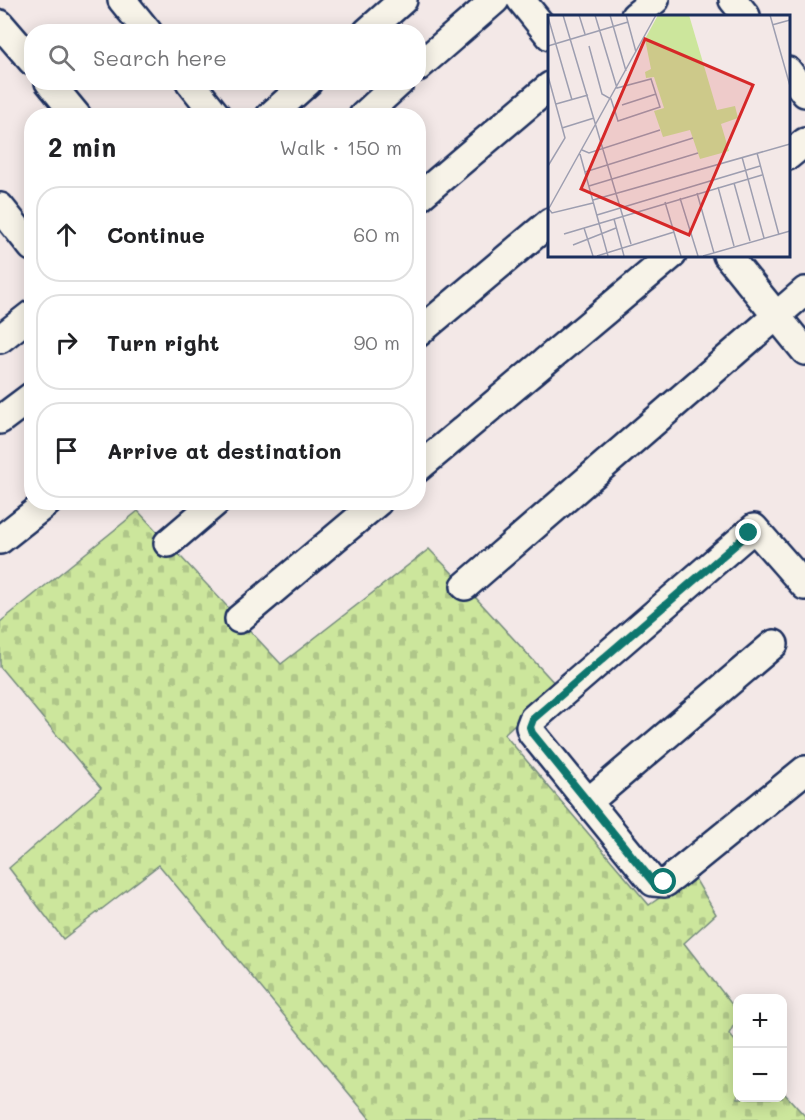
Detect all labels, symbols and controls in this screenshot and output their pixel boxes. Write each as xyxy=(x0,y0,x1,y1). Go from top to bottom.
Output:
inset map xyxy=(548,15,790,256)
search box xyxy=(24,24,426,90)
icon: search xyxy=(45,41,78,74)
text: Search here xyxy=(93,43,227,72)
text: 2 min xyxy=(48,130,116,164)
text: Walk · 150 m xyxy=(280,134,402,160)
icon: ahead xyxy=(50,218,83,251)
text: Continue xyxy=(107,220,205,249)
text: 60 m xyxy=(353,221,400,247)
icon: right xyxy=(50,326,83,359)
text: Turn right xyxy=(107,328,219,357)
text: 90 m xyxy=(354,329,400,355)
icon: arrive xyxy=(50,434,83,467)
text: Arrive at destination xyxy=(107,436,342,465)
route end xyxy=(735,519,761,545)
route start xyxy=(650,868,676,894)
map controls xyxy=(733,994,787,1102)
button: + xyxy=(733,994,787,1048)
button: − xyxy=(733,1048,787,1102)

